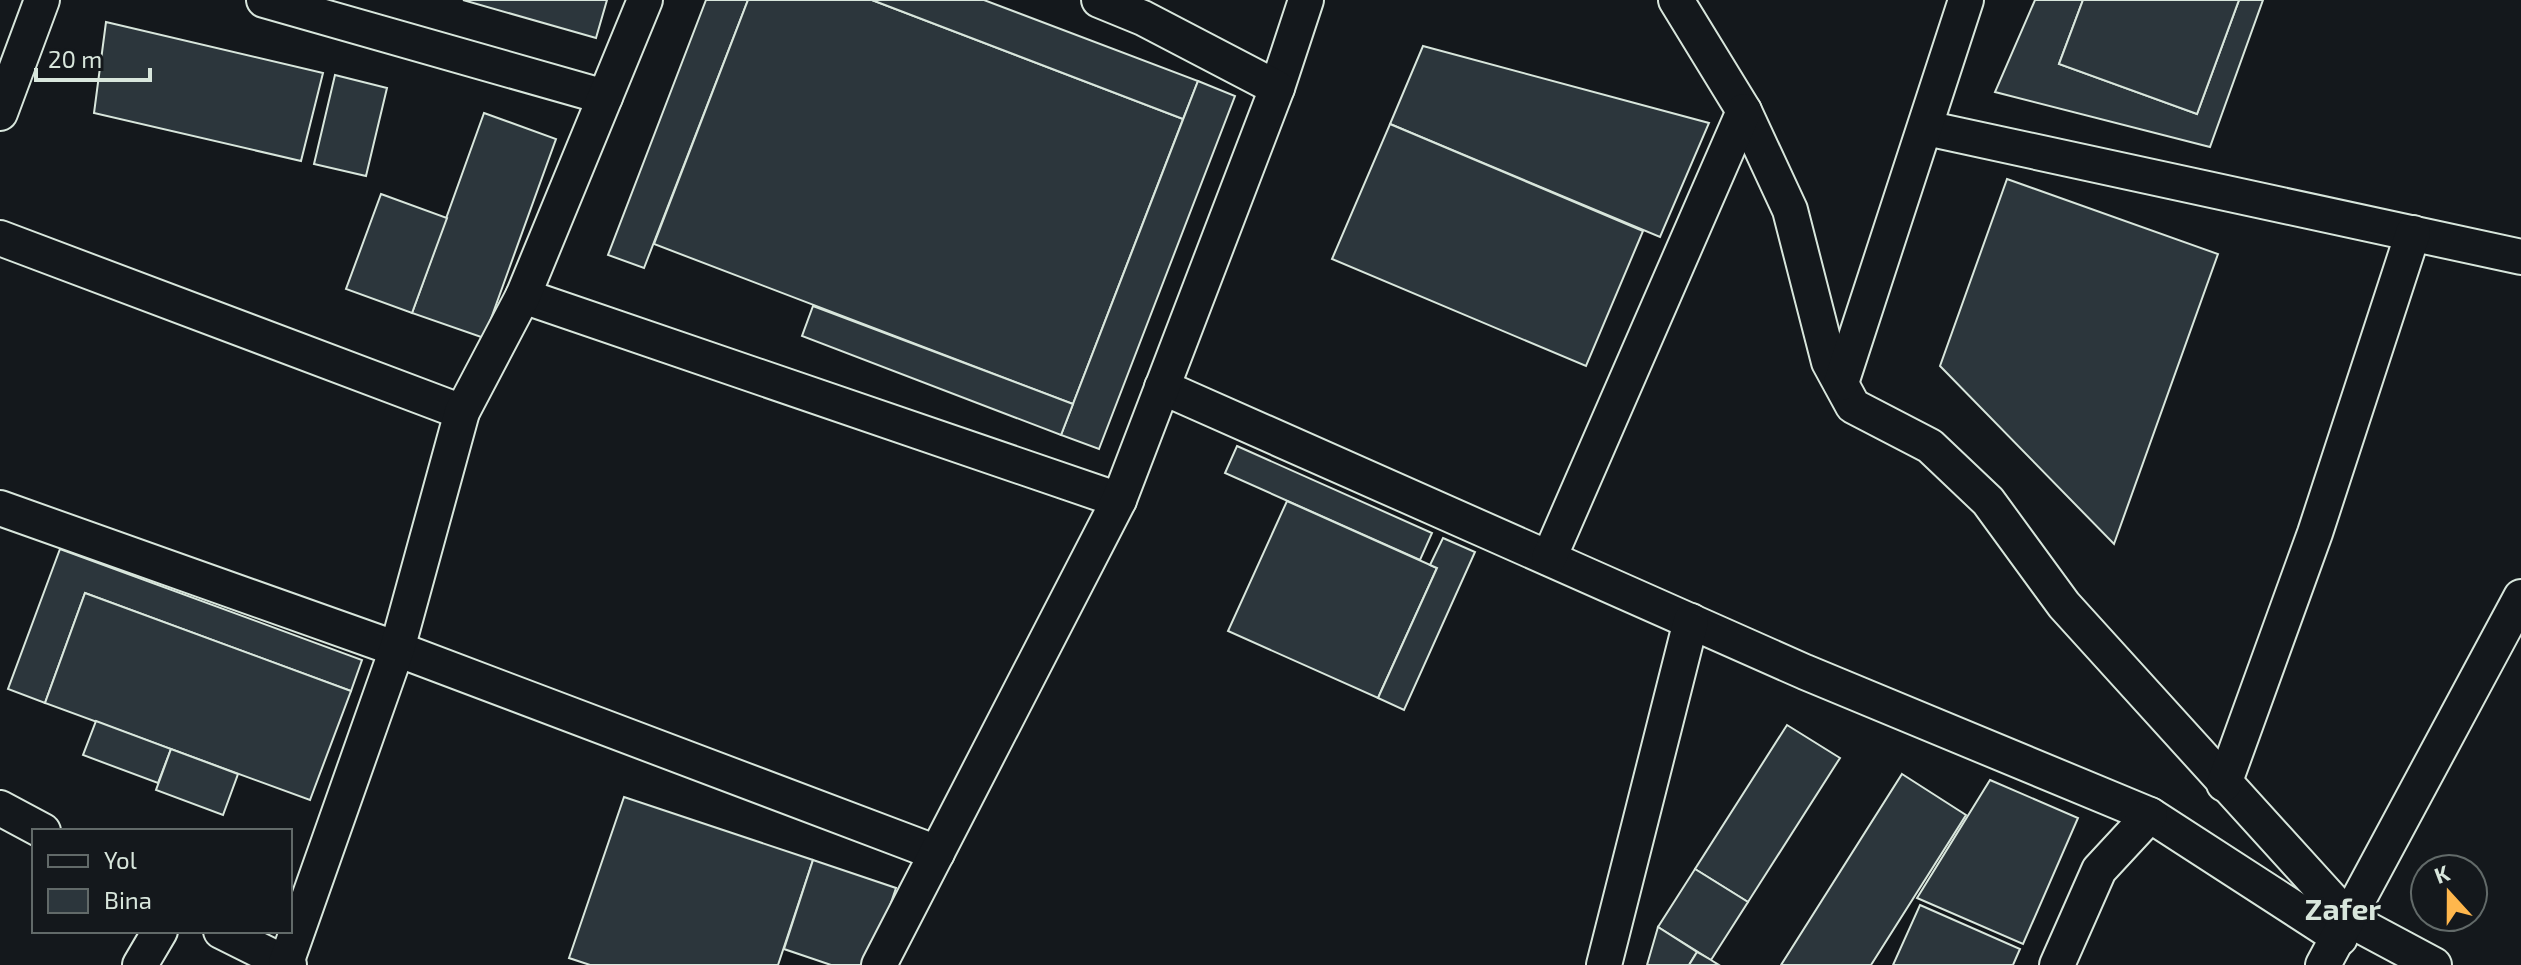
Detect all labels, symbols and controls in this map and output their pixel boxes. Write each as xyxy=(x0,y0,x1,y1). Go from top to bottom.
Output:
scale bar xyxy=(36,32,150,82)
text: 20 m xyxy=(48,44,102,73)
legend xyxy=(32,829,292,933)
text: Yol xyxy=(104,845,137,874)
north arrow xyxy=(2409,853,2489,933)
text: K xyxy=(2430,859,2453,888)
text: Bina xyxy=(104,885,152,914)
district label: Zafer xyxy=(2305,890,2381,926)

